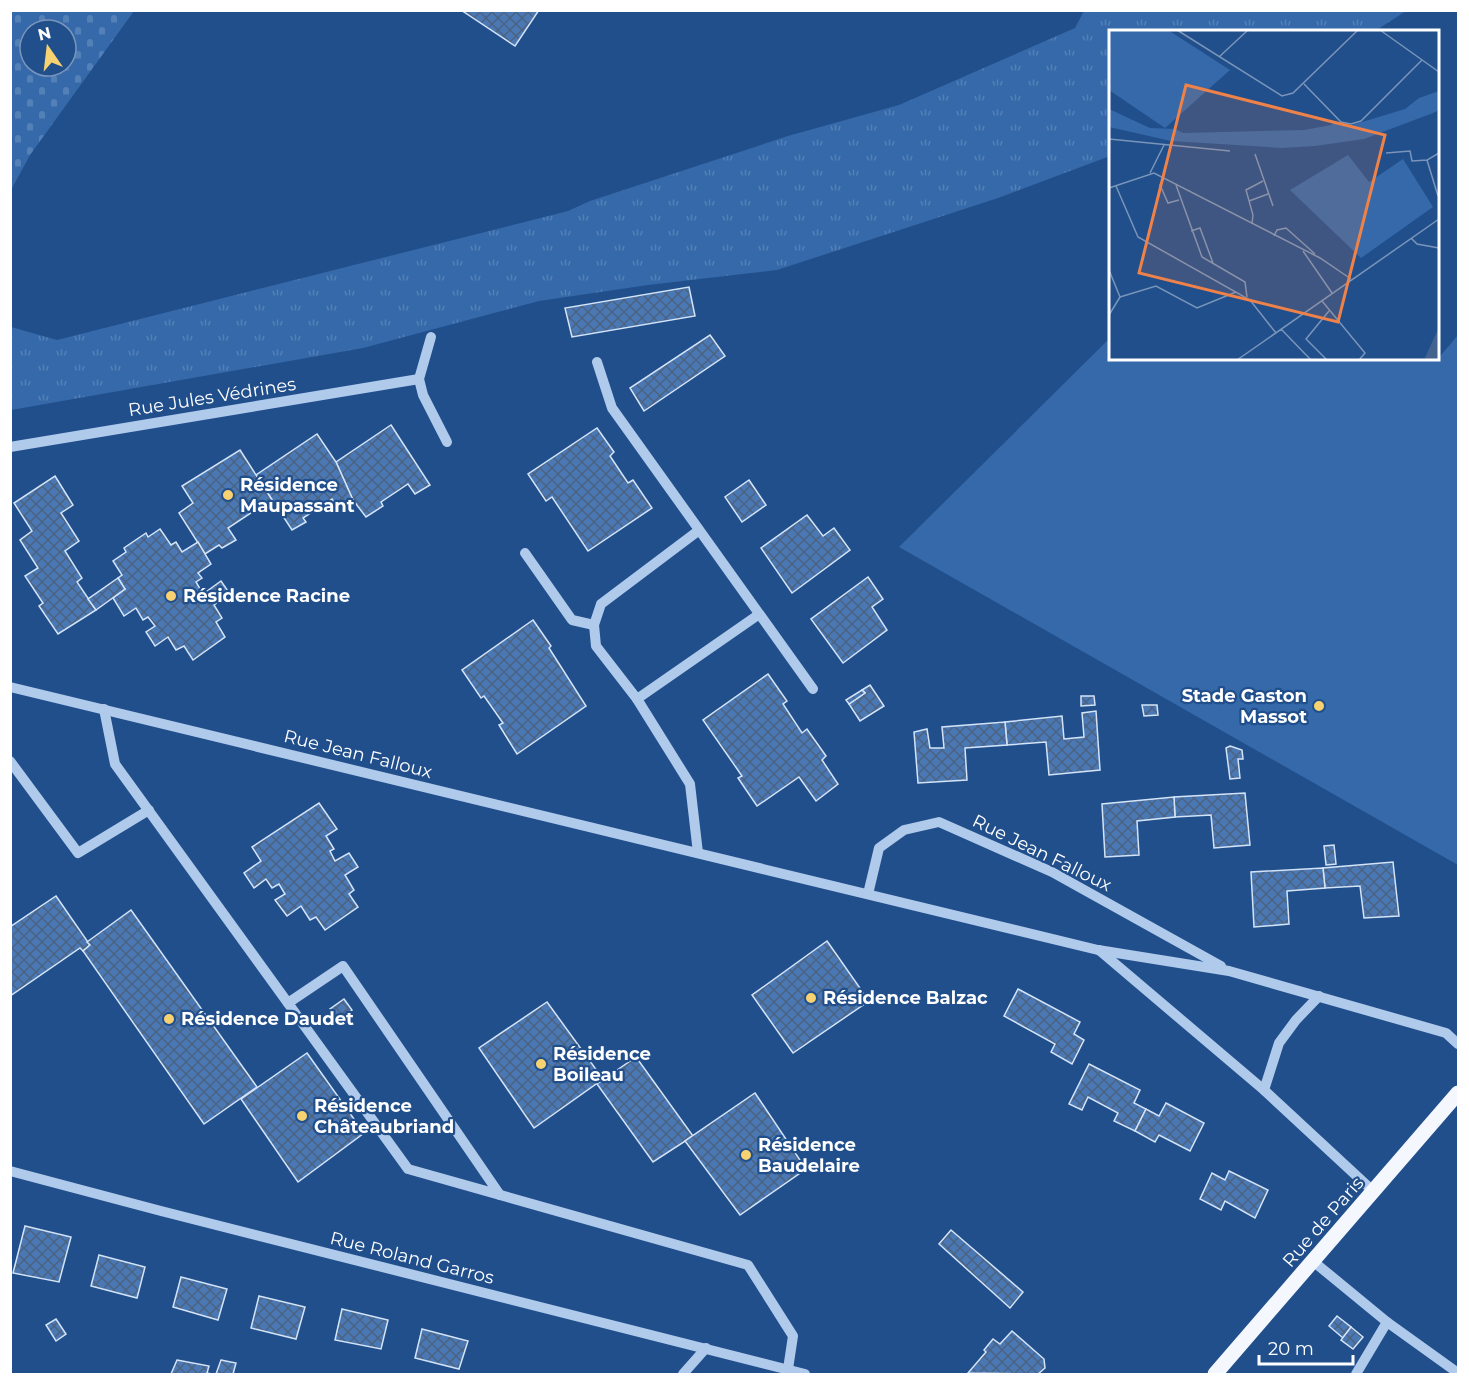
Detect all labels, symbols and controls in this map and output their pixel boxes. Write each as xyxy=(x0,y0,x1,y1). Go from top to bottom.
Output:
north arrow xyxy=(18,18,78,78)
text: N xyxy=(36,23,53,45)
inset map xyxy=(1109,30,1439,360)
street label: Rue Jules Védrines xyxy=(127,373,298,421)
place label: Résidence Maupassant xyxy=(240,474,355,517)
marker: Résidence Maupassant xyxy=(221,488,235,502)
place label: Résidence Racine xyxy=(183,585,350,607)
marker: Résidence Racine xyxy=(164,589,178,603)
place label: Stade Gaston Massot xyxy=(1182,685,1307,728)
marker: Stade Gaston Massot xyxy=(1312,699,1326,713)
street label: Rue Jean Falloux xyxy=(282,725,435,783)
street label: Rue Jean Falloux xyxy=(969,810,1116,896)
place label: Résidence Balzac xyxy=(823,987,988,1009)
marker: Résidence Balzac xyxy=(804,991,818,1005)
place label: Résidence Daudet xyxy=(181,1008,354,1030)
marker: Résidence Daudet xyxy=(162,1012,176,1026)
place label: Résidence Boileau xyxy=(553,1043,651,1086)
marker: Résidence Boileau xyxy=(534,1057,548,1071)
place label: Résidence Châteaubriand xyxy=(314,1095,454,1138)
marker: Résidence Châteaubriand xyxy=(295,1109,309,1123)
place label: Résidence Baudelaire xyxy=(758,1134,860,1177)
marker: Résidence Baudelaire xyxy=(739,1148,753,1162)
street label: Rue de Paris xyxy=(1278,1172,1368,1272)
street label: Rue Roland Garros xyxy=(328,1227,496,1289)
scale bar xyxy=(1259,1328,1354,1366)
text: 20 m xyxy=(1268,1338,1314,1360)

